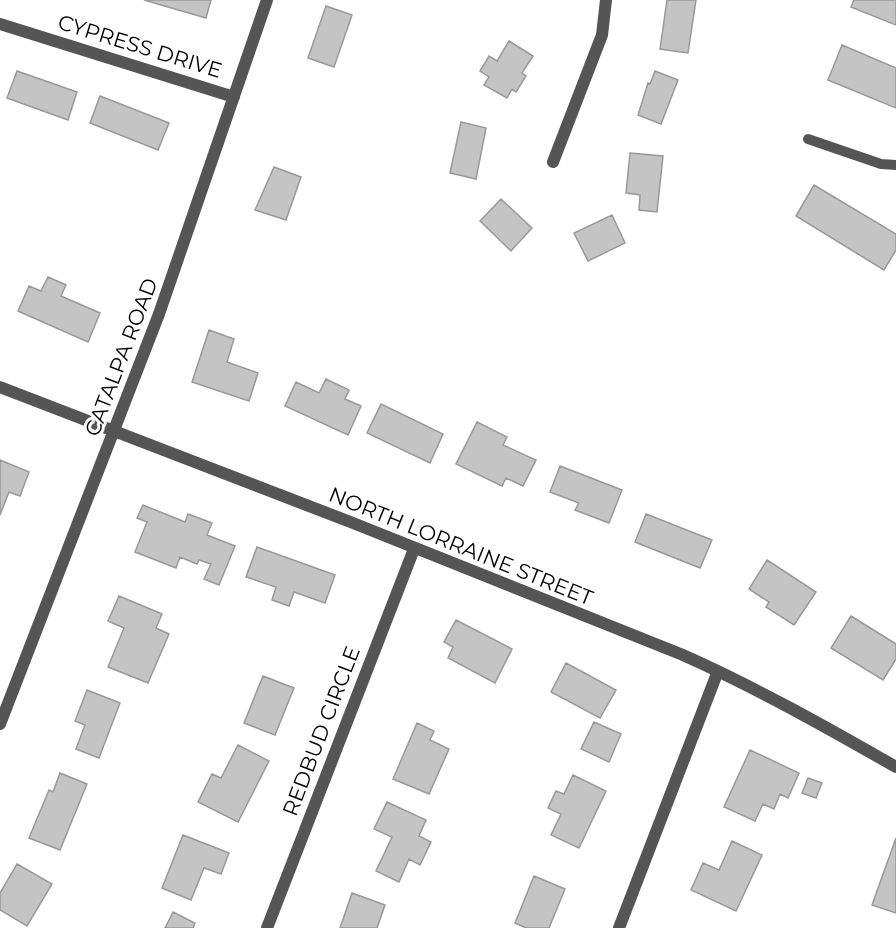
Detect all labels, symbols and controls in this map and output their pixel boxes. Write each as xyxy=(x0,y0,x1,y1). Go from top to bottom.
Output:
street label: CYPRESS DRIVE xyxy=(55,9,225,83)
street label: CATALPA ROAD xyxy=(79,274,163,440)
street label: NORTH LORRAINE STREET xyxy=(325,481,597,611)
street label: REDBUD CIRCLE xyxy=(277,643,365,819)

